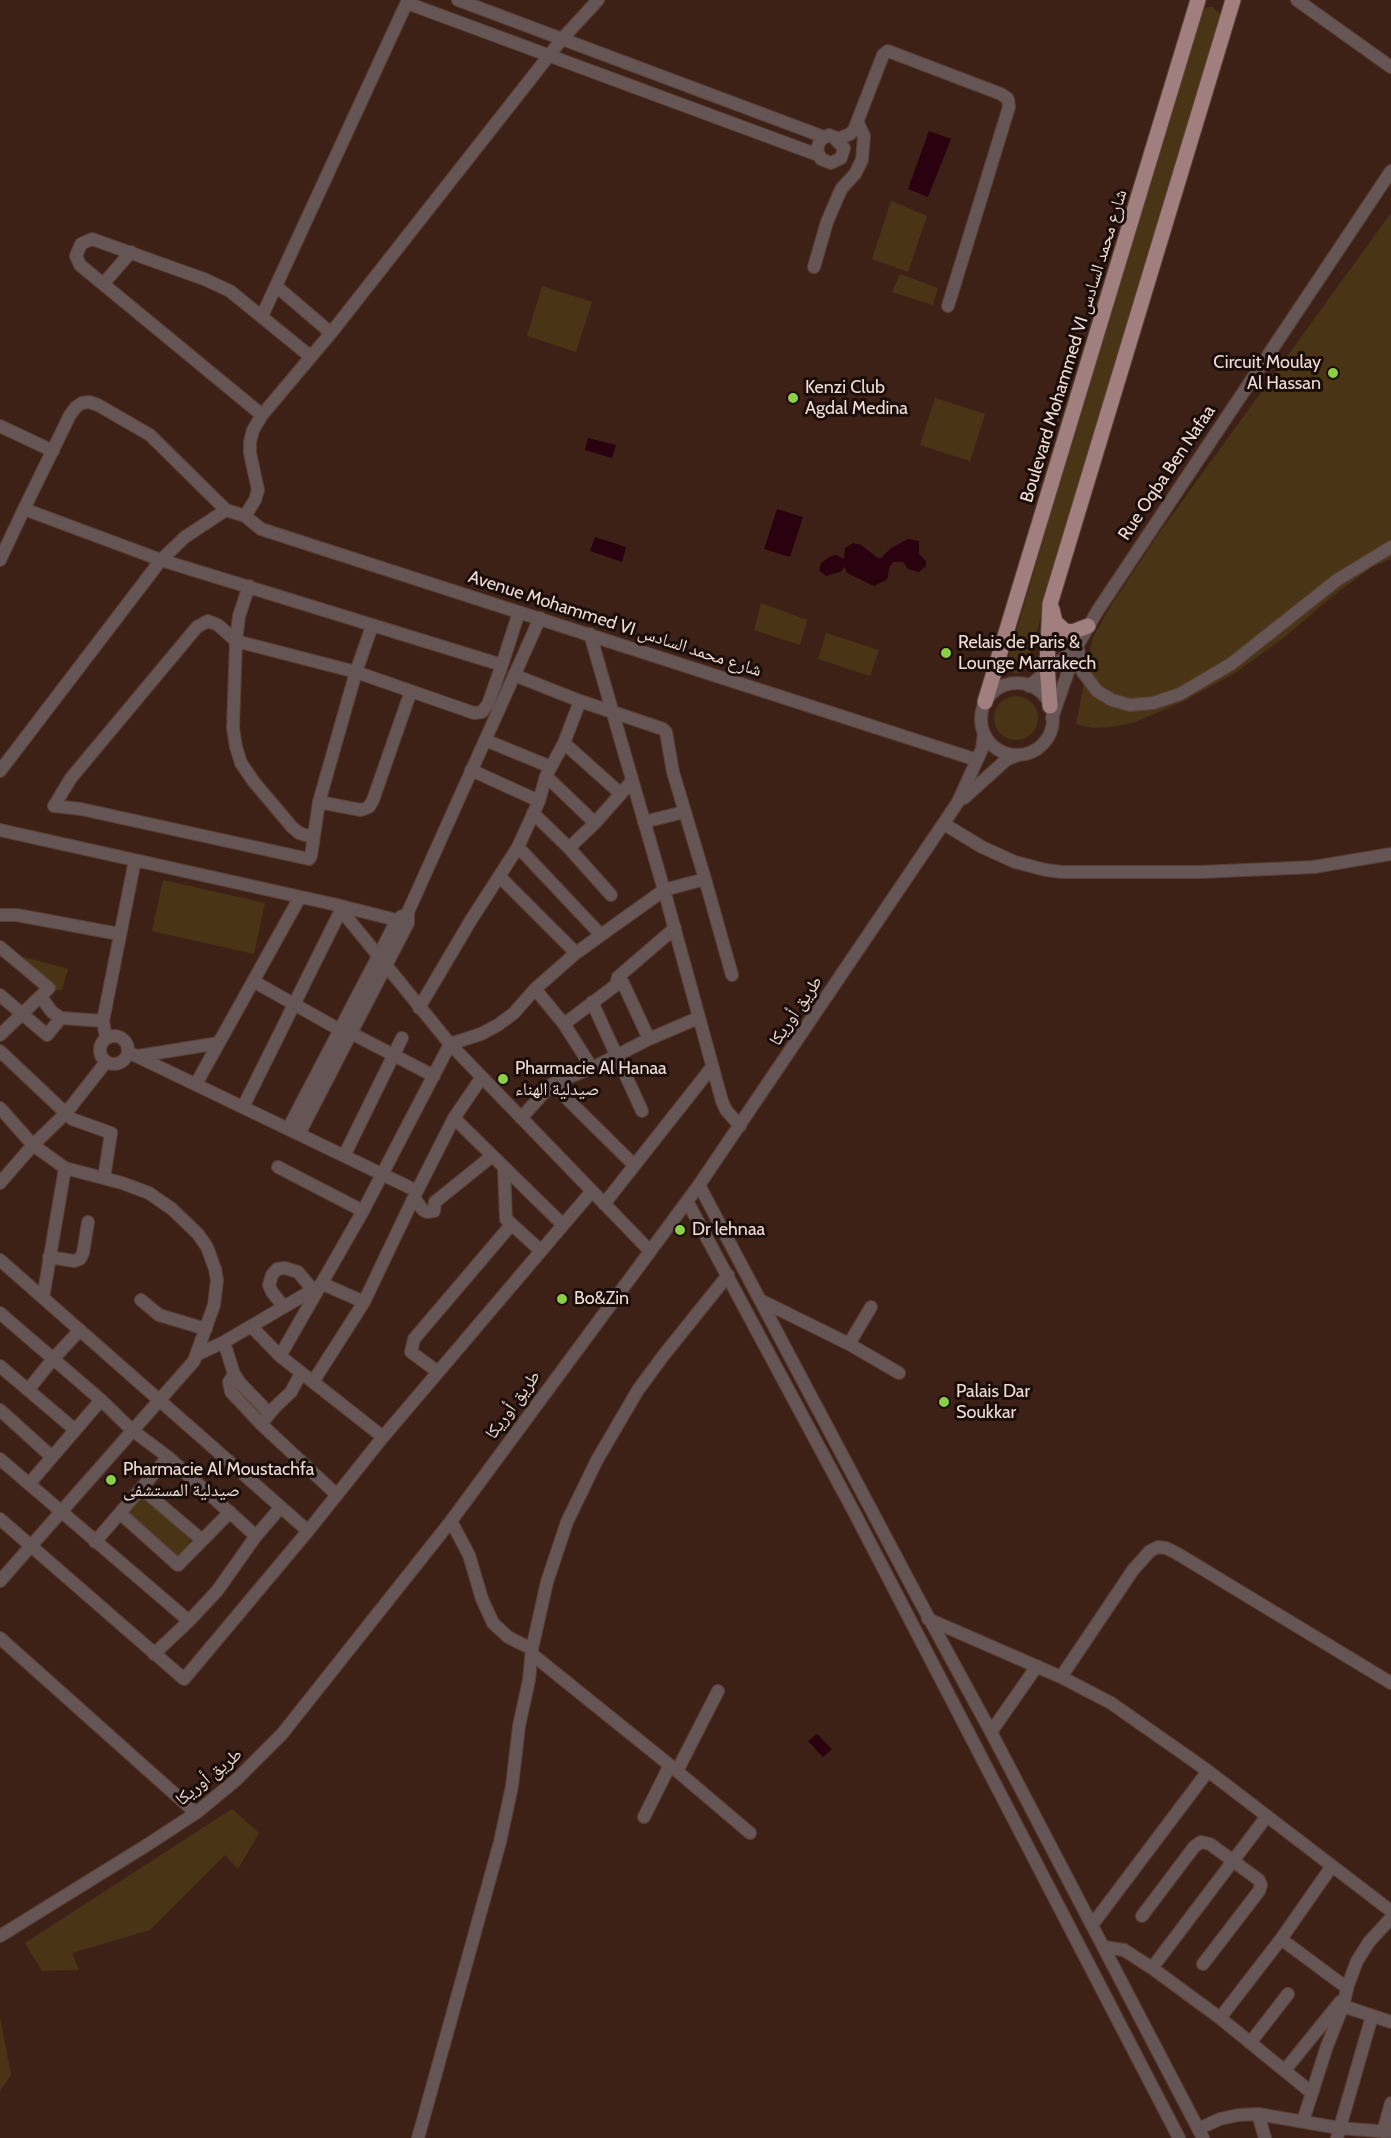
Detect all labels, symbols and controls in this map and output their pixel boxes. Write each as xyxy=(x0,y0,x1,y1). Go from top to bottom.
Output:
street label: Boulevard Mohammed VI شارع محمد السادس xyxy=(1016,187,1132,505)
place label: Circuit Moulay Al Hassan xyxy=(1213,352,1321,394)
marker: Circuit Moulay Al Hassan xyxy=(1326,366,1340,380)
place label: Kenzi Club Agdal Medina xyxy=(805,377,908,420)
marker: Kenzi Club Agdal Medina xyxy=(786,391,800,405)
street label: Rue Oqba Ben Nafaa xyxy=(1114,401,1220,545)
street label: Avenue Mohammed VI شارع محمد السادس xyxy=(466,566,764,682)
place label: Relais de Paris & Lounge Marrakech xyxy=(958,632,1096,674)
marker: Relais de Paris & Lounge Marrakech xyxy=(939,646,953,660)
street label: طريق أوريكا xyxy=(765,972,827,1050)
place label: Pharmacie Al Hanaa صيدلية الهناء xyxy=(515,1058,667,1100)
marker: Pharmacie Al Hanaa صيدلية الهناء xyxy=(496,1072,510,1086)
place label: Dr lehnaa xyxy=(692,1219,765,1241)
marker: Dr lehnaa xyxy=(673,1223,687,1237)
place label: Bo&Zin xyxy=(574,1288,629,1310)
marker: Bo&Zin xyxy=(555,1292,569,1306)
street label: طريق أوريكا xyxy=(481,1366,545,1444)
place label: Palais Dar Soukkar xyxy=(956,1381,1030,1424)
marker: Palais Dar Soukkar xyxy=(937,1395,951,1409)
place label: Pharmacie Al Moustachfa صيدلية المستشفى xyxy=(123,1459,314,1502)
marker: Pharmacie Al Moustachfa صيدلية المستشفى xyxy=(104,1473,118,1487)
street label: طريق أوريكا xyxy=(171,1744,247,1810)

